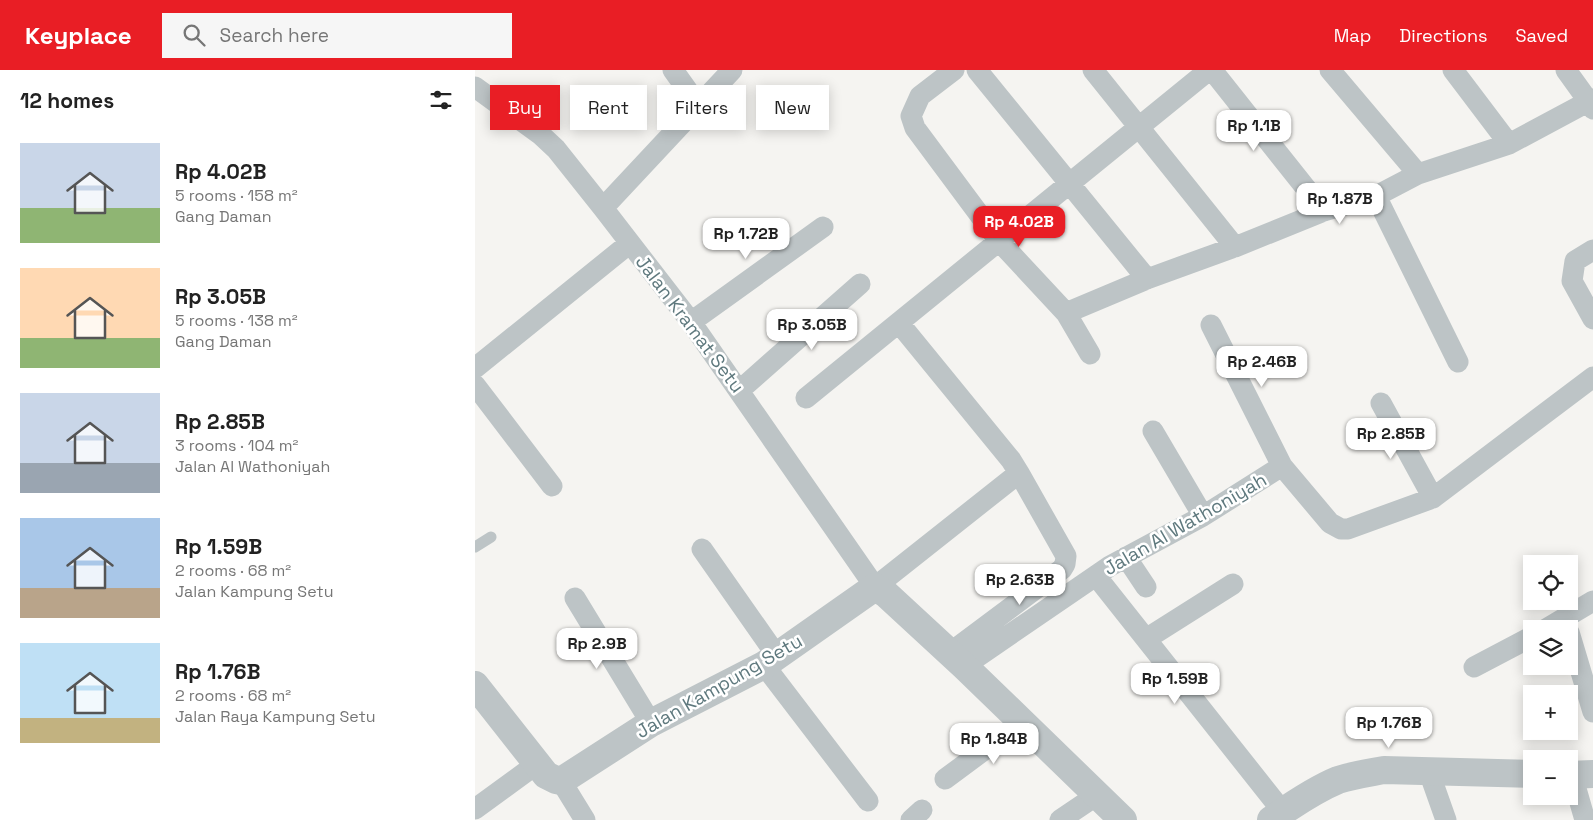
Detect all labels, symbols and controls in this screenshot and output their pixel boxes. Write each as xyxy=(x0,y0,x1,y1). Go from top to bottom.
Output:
search box xyxy=(162,13,512,58)
text: Keyplace xyxy=(25,20,132,51)
icon: search xyxy=(180,21,208,49)
text: Search here xyxy=(220,23,329,48)
text: Map xyxy=(1334,24,1371,47)
text: Directions xyxy=(1399,24,1488,47)
text: Saved xyxy=(1516,24,1568,47)
chip: Buy xyxy=(490,85,560,130)
chip: Rent xyxy=(570,85,647,130)
chip: Filters xyxy=(657,85,746,130)
chip: New xyxy=(756,85,829,130)
icon: filters xyxy=(427,86,455,114)
text: 12 homes xyxy=(20,87,114,114)
pin: Rp 1.1B xyxy=(1208,109,1300,152)
text: Rp 1.1B xyxy=(1227,115,1281,136)
text: Rp 4.02B xyxy=(175,158,266,185)
icon: home xyxy=(60,163,120,223)
pin: Rp 1.87B xyxy=(1288,182,1392,225)
text: 5 rooms · 158 m² xyxy=(175,185,298,206)
text: Rp 1.87B xyxy=(1307,188,1373,209)
text: Gang Daman xyxy=(175,206,272,227)
pin: Rp 4.02B xyxy=(967,206,1071,248)
text: Rp 4.02B xyxy=(984,211,1054,232)
pin: Rp 1.72B xyxy=(694,218,798,260)
text: Rp 1.72B xyxy=(714,223,778,244)
street label: Jalan Kramat Setu xyxy=(630,250,750,398)
text: Rp 3.05B xyxy=(175,283,266,310)
icon: home xyxy=(60,288,120,348)
pin: Rp 3.05B xyxy=(760,308,864,351)
text: 5 rooms · 138 m² xyxy=(175,310,298,331)
text: Rp 3.05B xyxy=(777,314,847,335)
text: Gang Daman xyxy=(175,331,272,352)
pin: Rp 2.46B xyxy=(1210,346,1314,388)
text: Rp 2.46B xyxy=(1227,351,1297,372)
text: Rp 2.85B xyxy=(175,408,265,435)
icon: home xyxy=(60,413,120,473)
pin: Rp 2.85B xyxy=(1339,418,1443,460)
text: Rp 2.85B xyxy=(1357,423,1425,444)
text: 3 rooms · 104 m² xyxy=(175,435,298,456)
text: Jalan Al Wathoniyah xyxy=(175,456,330,477)
street label: Jalan Al Wathoniyah xyxy=(1099,467,1271,581)
text: Rp 1.59B xyxy=(175,533,262,560)
icon: home xyxy=(60,538,120,598)
map controls xyxy=(1523,555,1578,805)
button: locate xyxy=(1523,555,1578,610)
text: 2 rooms · 68 m² xyxy=(175,560,291,581)
pin: Rp 2.63B xyxy=(968,564,1072,606)
text: Rp 2.63B xyxy=(986,569,1054,590)
text: Jalan Kampung Setu xyxy=(175,581,333,602)
button: layers xyxy=(1523,620,1578,675)
pin: Rp 2.9B xyxy=(551,628,643,670)
street label: Jalan Kampung Setu xyxy=(631,628,807,744)
text: Rp 2.9B xyxy=(567,633,627,654)
text: Rp 1.76B xyxy=(175,658,261,685)
pin: Rp 1.59B xyxy=(1123,662,1227,705)
icon: home xyxy=(60,663,120,723)
text: Rp 1.59B xyxy=(1142,668,1208,689)
text: 2 rooms · 68 m² xyxy=(175,685,291,706)
button: + xyxy=(1523,685,1578,740)
text: Jalan Raya Kampung Setu xyxy=(175,706,376,727)
pin: Rp 1.76B xyxy=(1337,706,1441,749)
text: Rp 1.76B xyxy=(1356,712,1422,733)
pin: Rp 1.84B xyxy=(942,722,1046,765)
text: Rp 1.84B xyxy=(961,728,1027,749)
button: − xyxy=(1523,750,1578,805)

